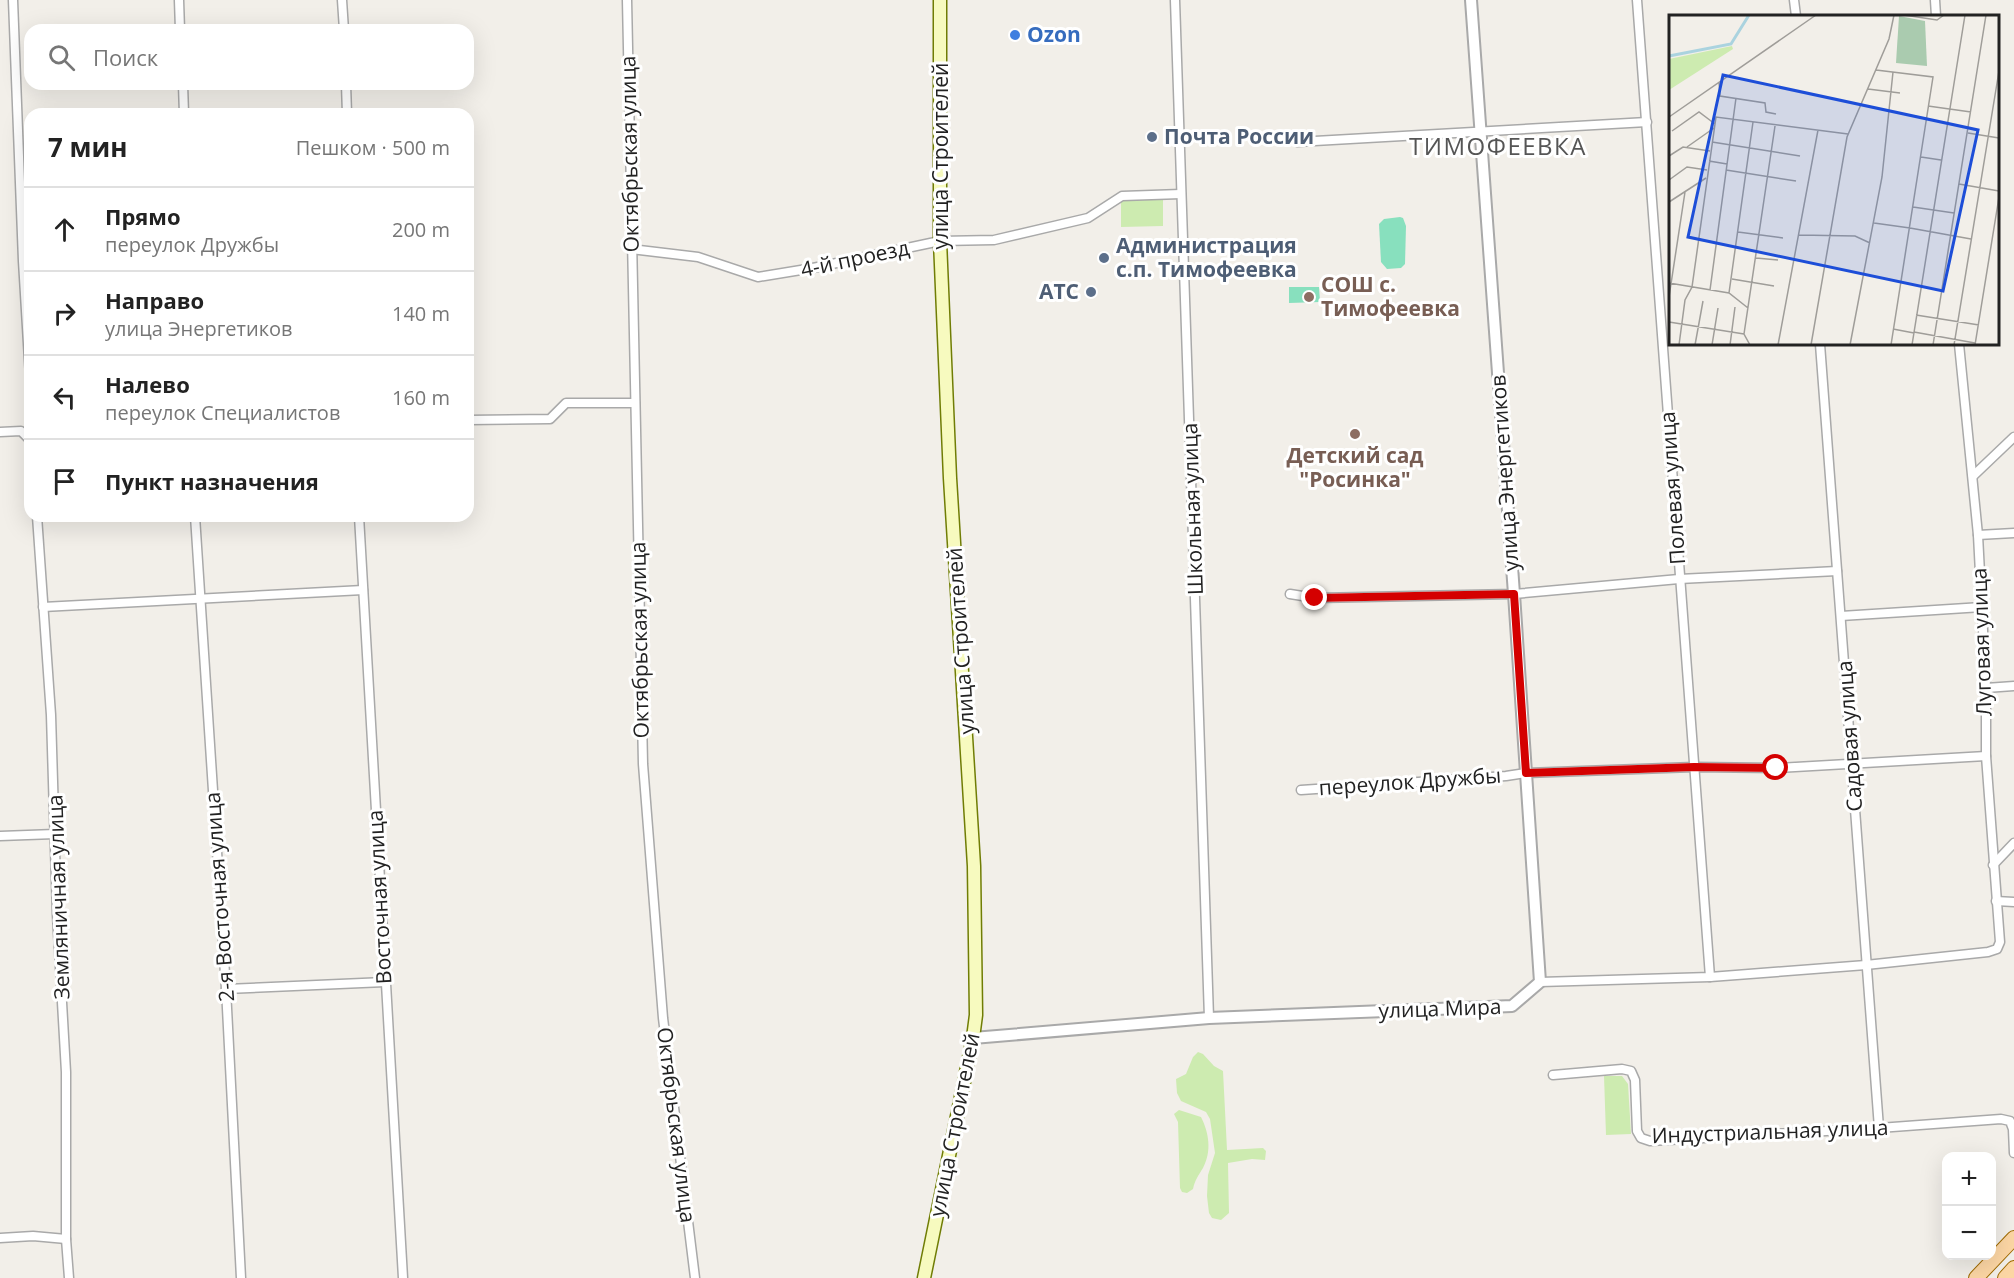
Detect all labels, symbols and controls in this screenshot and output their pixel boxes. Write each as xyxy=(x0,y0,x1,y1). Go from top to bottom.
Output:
inset map xyxy=(1669,15,1999,345)
place label: Ozon xyxy=(1027,20,1081,48)
search box xyxy=(24,24,474,90)
marker: Ozon xyxy=(1008,28,1022,42)
icon: search xyxy=(45,41,78,74)
text: Поиск xyxy=(93,42,158,72)
street label: Октябрьская улица xyxy=(613,55,645,253)
street label: улица Строителей xyxy=(926,63,954,249)
place label: Почта России xyxy=(1164,122,1314,150)
text: 7 мин xyxy=(48,129,128,165)
district label: ТИМОФЕЕВКА xyxy=(1409,129,1587,162)
marker: Почта России xyxy=(1145,130,1159,144)
text: Пешком · 500 m xyxy=(296,134,450,161)
text: Прямо xyxy=(105,201,181,231)
icon: ahead xyxy=(48,213,81,246)
text: 200 m xyxy=(392,216,450,243)
text: переулок Дружбы xyxy=(105,231,279,258)
place label: Администрация с.п. Тимофеевка xyxy=(1116,231,1297,283)
street label: 4-й проезд xyxy=(798,233,912,283)
marker: Администрация с.п. Тимофеевка xyxy=(1097,251,1111,265)
place label: СОШ с. Тимофеевка xyxy=(1321,270,1460,322)
place label: АТС xyxy=(1039,277,1079,305)
text: Направо xyxy=(105,285,204,315)
marker: АТС xyxy=(1084,285,1098,299)
marker: СОШ с. Тимофеевка xyxy=(1302,290,1316,304)
icon: right xyxy=(48,297,81,330)
text: 140 m xyxy=(392,300,450,327)
text: улица Энергетиков xyxy=(105,315,293,342)
text: Налево xyxy=(105,369,190,399)
street label: улица Энергетиков xyxy=(1483,374,1525,572)
icon: left xyxy=(48,381,81,414)
text: 160 m xyxy=(392,384,450,411)
text: переулок Специалистов xyxy=(105,399,340,426)
street label: Полевая улица xyxy=(1653,411,1691,565)
street label: Школьная улица xyxy=(1175,422,1209,596)
marker: Детский сад "Росинка" xyxy=(1348,427,1362,441)
place label: Детский сад "Росинка" xyxy=(1286,441,1424,493)
icon: arrive xyxy=(48,465,81,498)
text: Пункт назначения xyxy=(105,466,319,496)
street label: Октябрьская улица xyxy=(623,541,655,739)
street label: улица Строителей xyxy=(940,547,980,735)
street label: Луговая улица xyxy=(1964,567,1998,717)
route end xyxy=(1301,584,1327,610)
street label: Садовая улица xyxy=(1830,660,1868,812)
route start xyxy=(1762,754,1788,780)
street label: переулок Дружбы xyxy=(1318,761,1502,801)
street label: 2-я Восточная улица xyxy=(198,791,240,1003)
street label: Земляничная улица xyxy=(40,794,76,1000)
street label: Восточная улица xyxy=(360,809,398,985)
street label: улица Мира xyxy=(1378,992,1502,1024)
street label: Октябрьская улица xyxy=(651,1026,703,1224)
street label: улица Строителей xyxy=(922,1030,986,1219)
street label: Индустриальная улица xyxy=(1651,1113,1889,1149)
map controls xyxy=(1942,1152,1996,1260)
button: + xyxy=(1942,1152,1996,1206)
button: − xyxy=(1942,1206,1996,1260)

